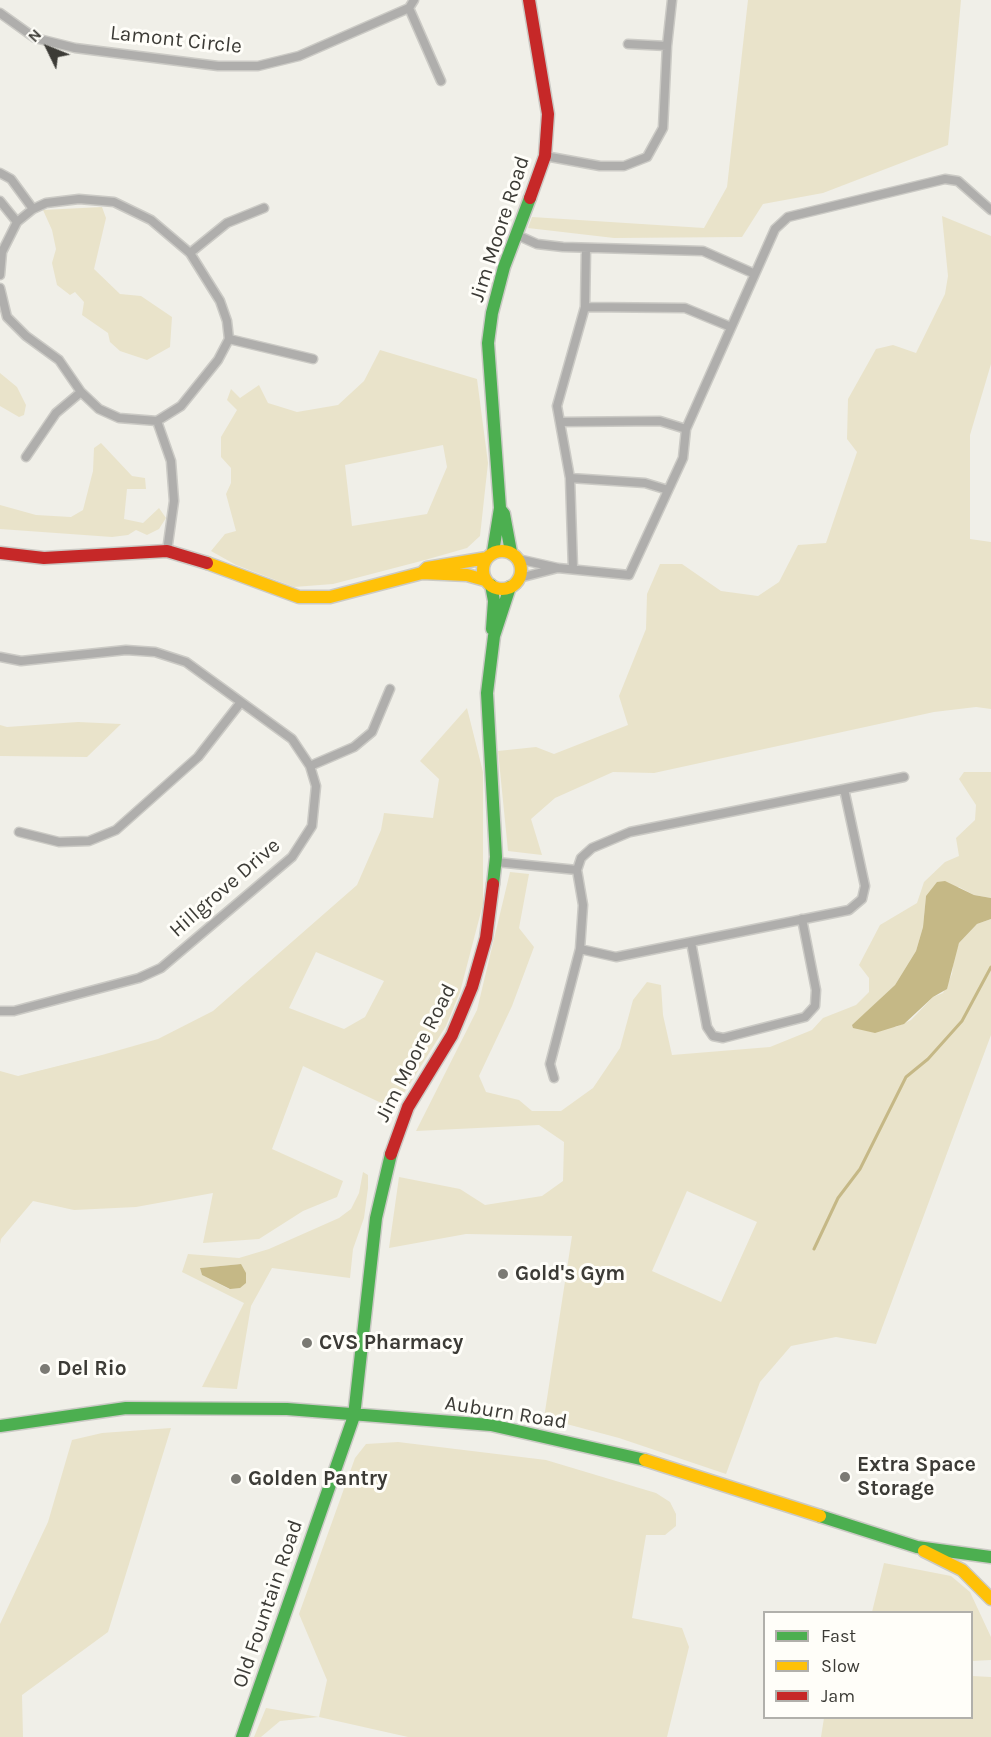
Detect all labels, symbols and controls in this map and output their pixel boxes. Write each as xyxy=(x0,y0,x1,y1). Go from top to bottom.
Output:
north arrow xyxy=(18,18,78,78)
street label: Lamont Circle xyxy=(109,21,243,59)
text: N xyxy=(24,25,45,46)
street label: Jim Moore Road xyxy=(465,153,535,305)
street label: Hillgrove Drive xyxy=(165,833,285,943)
street label: Jim Moore Road xyxy=(370,980,462,1126)
place label: Gold's Gym xyxy=(515,1261,625,1287)
marker: Gold's Gym xyxy=(496,1267,510,1281)
place label: CVS Pharmacy xyxy=(319,1330,463,1356)
marker: CVS Pharmacy xyxy=(300,1336,314,1350)
place label: Del Rio xyxy=(57,1356,127,1382)
marker: Del Rio xyxy=(38,1362,52,1376)
street label: Auburn Road xyxy=(443,1391,569,1435)
place label: Extra Space Storage xyxy=(857,1452,976,1502)
place label: Golden Pantry xyxy=(248,1466,388,1492)
marker: Extra Space Storage xyxy=(838,1470,852,1484)
marker: Golden Pantry xyxy=(229,1472,243,1486)
street label: Old Fountain Road xyxy=(227,1517,309,1691)
legend xyxy=(763,1611,973,1719)
text: Fast xyxy=(821,1625,856,1647)
text: Slow xyxy=(821,1655,860,1677)
text: Jam xyxy=(821,1685,855,1707)

